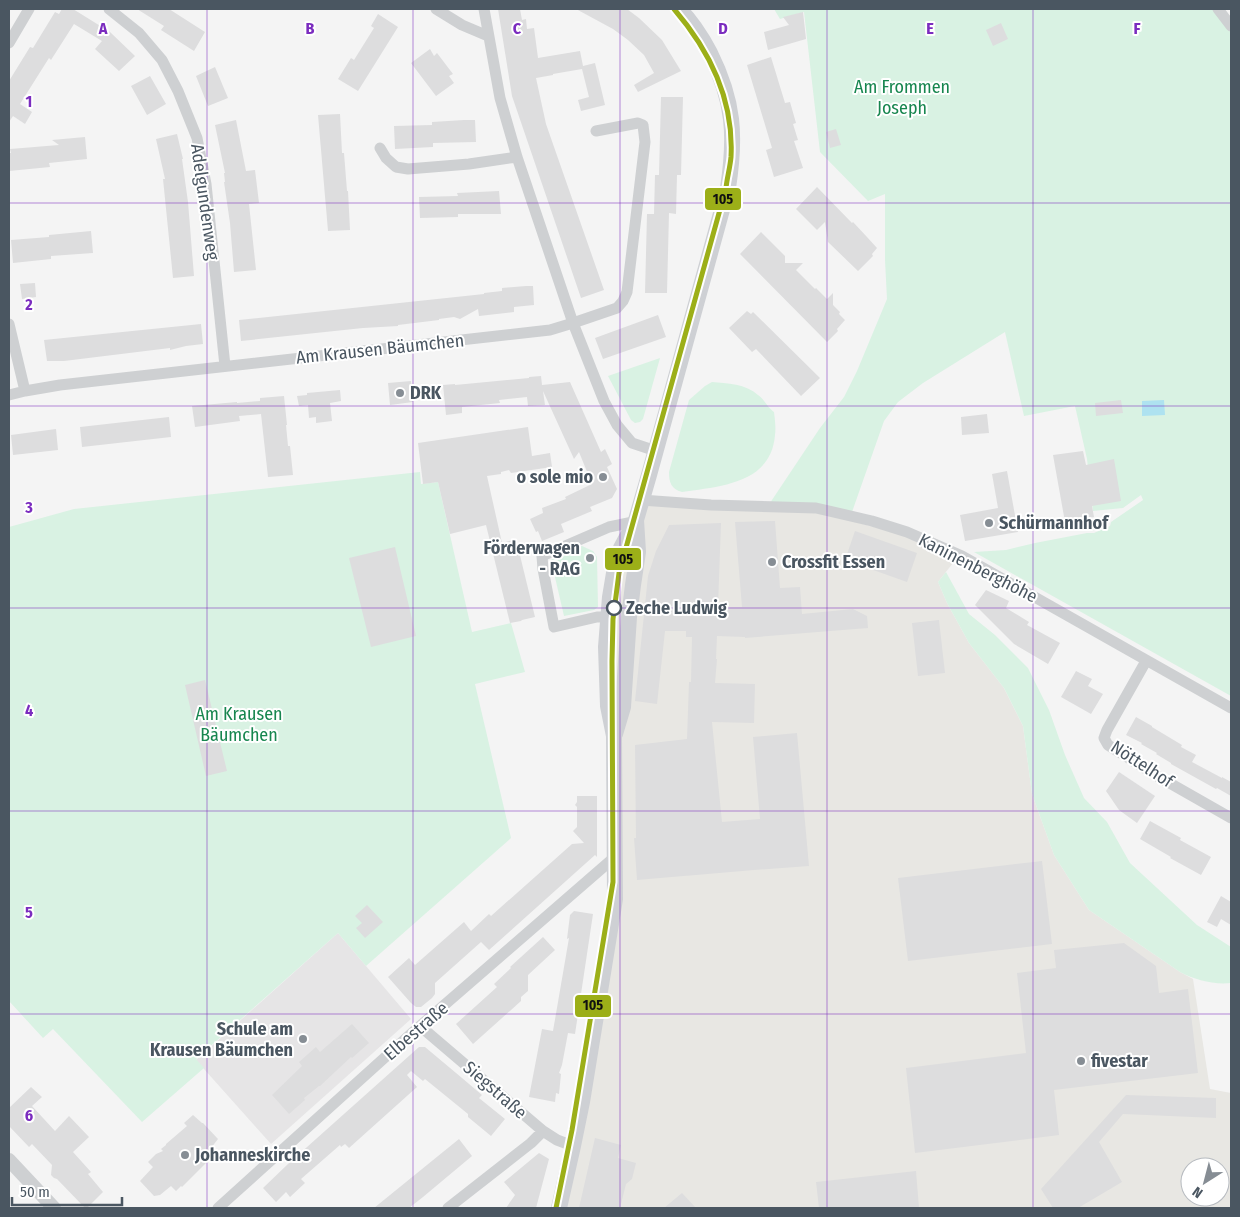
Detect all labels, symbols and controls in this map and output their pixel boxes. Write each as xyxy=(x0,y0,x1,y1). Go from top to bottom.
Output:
text: A xyxy=(98,19,108,38)
text: B xyxy=(306,19,315,38)
text: C xyxy=(513,19,522,38)
text: D xyxy=(718,19,728,38)
text: E xyxy=(926,19,934,38)
text: F xyxy=(1133,19,1141,38)
park label: Am Frommen Joseph xyxy=(854,76,950,119)
text: 1 xyxy=(26,92,32,111)
street label: Adelgundenweg xyxy=(186,142,224,262)
line badge: 105 xyxy=(704,187,742,211)
text: 105 xyxy=(713,191,733,208)
text: 2 xyxy=(24,295,33,314)
street label: Am Krausen Bäumchen xyxy=(295,329,465,369)
place label: DRK xyxy=(410,382,442,404)
marker: DRK xyxy=(394,387,406,399)
place label: o sole mio xyxy=(516,466,593,488)
marker: o sole mio xyxy=(597,471,609,483)
text: 3 xyxy=(24,498,33,517)
place label: Schürmannhof xyxy=(999,512,1110,534)
marker: Schürmannhof xyxy=(983,517,995,529)
street label: Kaninenberghöhe xyxy=(915,529,1041,607)
place label: Förderwagen - RAG xyxy=(484,537,580,580)
line badge: 105 xyxy=(604,547,642,571)
text: 105 xyxy=(613,551,633,568)
place label: Crossfit Essen xyxy=(782,551,885,573)
marker: Förderwagen - RAG xyxy=(584,552,596,564)
marker: Crossfit Essen xyxy=(766,556,778,568)
place label: Zeche Ludwig xyxy=(626,597,727,619)
marker: Zeche Ludwig xyxy=(606,600,622,616)
text: 4 xyxy=(25,701,33,720)
park label: Am Krausen Bäumchen xyxy=(195,703,283,746)
street label: Nöttelhof xyxy=(1107,736,1179,793)
text: 5 xyxy=(25,903,33,922)
line badge: 105 xyxy=(574,994,612,1018)
street label: Elbestraße xyxy=(379,997,453,1065)
text: 105 xyxy=(583,997,603,1014)
place label: Schule am Krausen Bäumchen xyxy=(150,1018,293,1061)
marker: Schule am Krausen Bäumchen xyxy=(297,1033,309,1045)
place label: fivestar xyxy=(1091,1050,1148,1072)
marker: fivestar xyxy=(1075,1055,1087,1067)
street label: Siegstraße xyxy=(459,1056,531,1124)
text: 6 xyxy=(25,1106,33,1125)
place label: Johanneskirche xyxy=(194,1144,310,1166)
marker: Johanneskirche xyxy=(179,1149,191,1161)
north arrow xyxy=(1180,1157,1230,1207)
scale bar xyxy=(12,1174,122,1206)
text: 50 m xyxy=(20,1183,50,1201)
text: N xyxy=(1189,1183,1206,1201)

